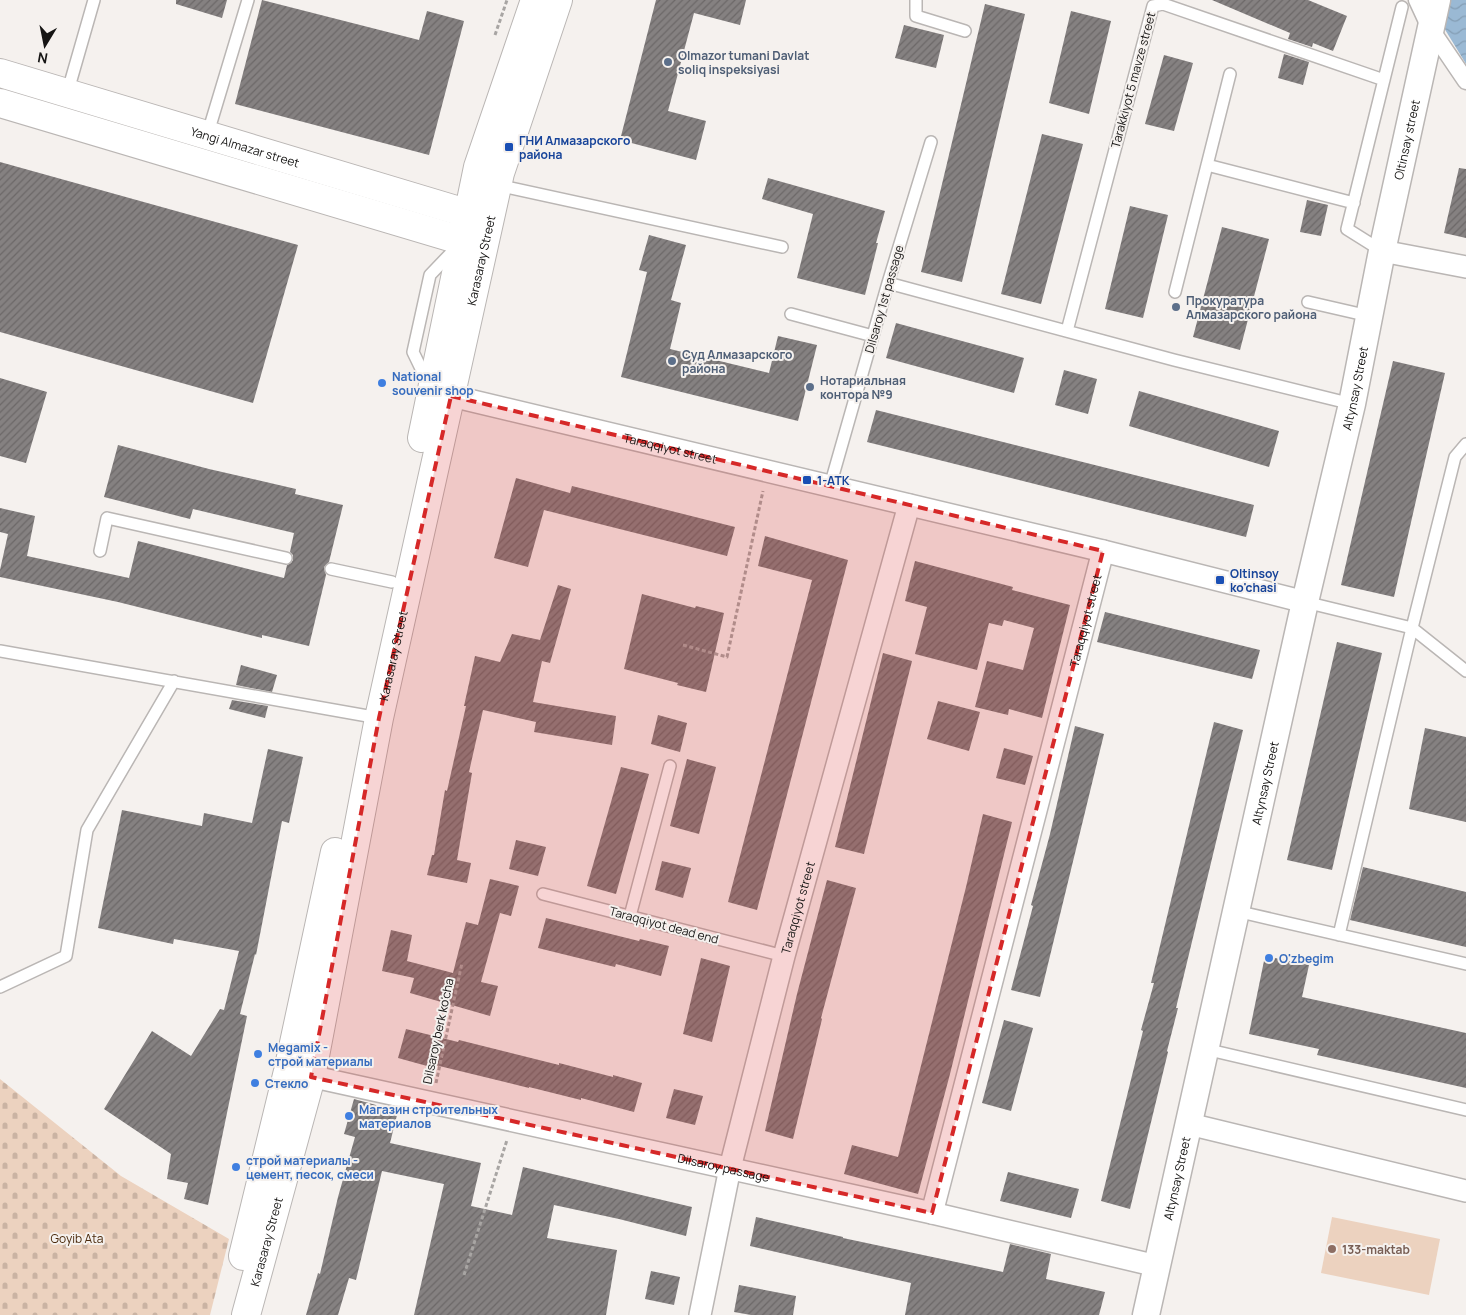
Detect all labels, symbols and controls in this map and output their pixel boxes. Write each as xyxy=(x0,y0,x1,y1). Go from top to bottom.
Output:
street label: Tarakkiyot 5 mavze street xyxy=(1107,10,1159,150)
north arrow xyxy=(20,20,70,70)
place label: Olmazor tumani Davlat soliq inspeksiyasi xyxy=(678,47,809,78)
text: N xyxy=(36,48,49,69)
marker: Olmazor tumani Davlat soliq inspeksiyasi xyxy=(662,56,674,68)
street label: Oltinsay street xyxy=(1389,98,1424,181)
street label: Yangi Almazar street xyxy=(189,122,302,171)
place label: ГНИ Алмазарского района xyxy=(519,132,630,163)
marker: ГНИ Алмазарского района xyxy=(503,141,515,153)
street label: Karasaray Street xyxy=(462,213,499,307)
street label: Dilsaroy 1st passage xyxy=(860,243,908,355)
place label: Прокуратура Алмазарского района xyxy=(1186,292,1317,323)
marker: Прокуратура Алмазарского района xyxy=(1170,301,1182,313)
street label: Altynsay Street xyxy=(1338,345,1372,432)
place label: Суд Алмазарского района xyxy=(682,346,793,377)
marker: Суд Алмазарского района xyxy=(666,355,678,367)
place label: National souvenir shop xyxy=(392,368,474,399)
place label: Нотариальная контора №9 xyxy=(820,372,906,403)
marker: National souvenir shop xyxy=(376,377,388,389)
marker: Нотариальная контора №9 xyxy=(804,381,816,393)
street label: Taraqqiyot street xyxy=(622,429,719,467)
place label: 1-ATK xyxy=(817,472,850,489)
marker: 1-ATK xyxy=(801,474,813,486)
place label: Oltinsoy ko'chasi xyxy=(1230,565,1279,596)
street label: Taraqqiyot street xyxy=(1065,572,1105,669)
marker: Oltinsoy ko'chasi xyxy=(1214,574,1226,586)
street label: Karasaray Street xyxy=(375,609,411,702)
street label: Altynsay Street xyxy=(1247,739,1282,826)
street label: Taraqqiyot street xyxy=(776,859,818,956)
street label: Taraqqiyot dead end xyxy=(608,902,720,948)
place label: O'zbegim xyxy=(1279,950,1334,967)
marker: O'zbegim xyxy=(1263,952,1275,964)
street label: Dilsaroy berk ko'cha xyxy=(418,976,458,1086)
place label: Megamix - строй материалы xyxy=(268,1039,373,1070)
marker: Megamix - строй материалы xyxy=(252,1048,264,1060)
place label: Стекло xyxy=(265,1075,308,1092)
marker: Стекло xyxy=(249,1077,261,1089)
place label: Магазин строительных материалов xyxy=(359,1101,498,1132)
marker: Магазин строительных материалов xyxy=(343,1110,355,1122)
street label: Altynsay Street xyxy=(1159,1135,1194,1222)
street label: Dilsaroy passage xyxy=(676,1149,771,1186)
place label: строй материалы - цемент, песок, смеси xyxy=(246,1152,374,1183)
marker: строй материалы - цемент, песок, смеси xyxy=(230,1161,242,1173)
street label: Karasaray Street xyxy=(246,1195,286,1288)
park label: Goyib Ata xyxy=(51,1230,103,1247)
place label: 133-maktab xyxy=(1342,1241,1410,1258)
marker: 133-maktab xyxy=(1326,1243,1338,1255)

